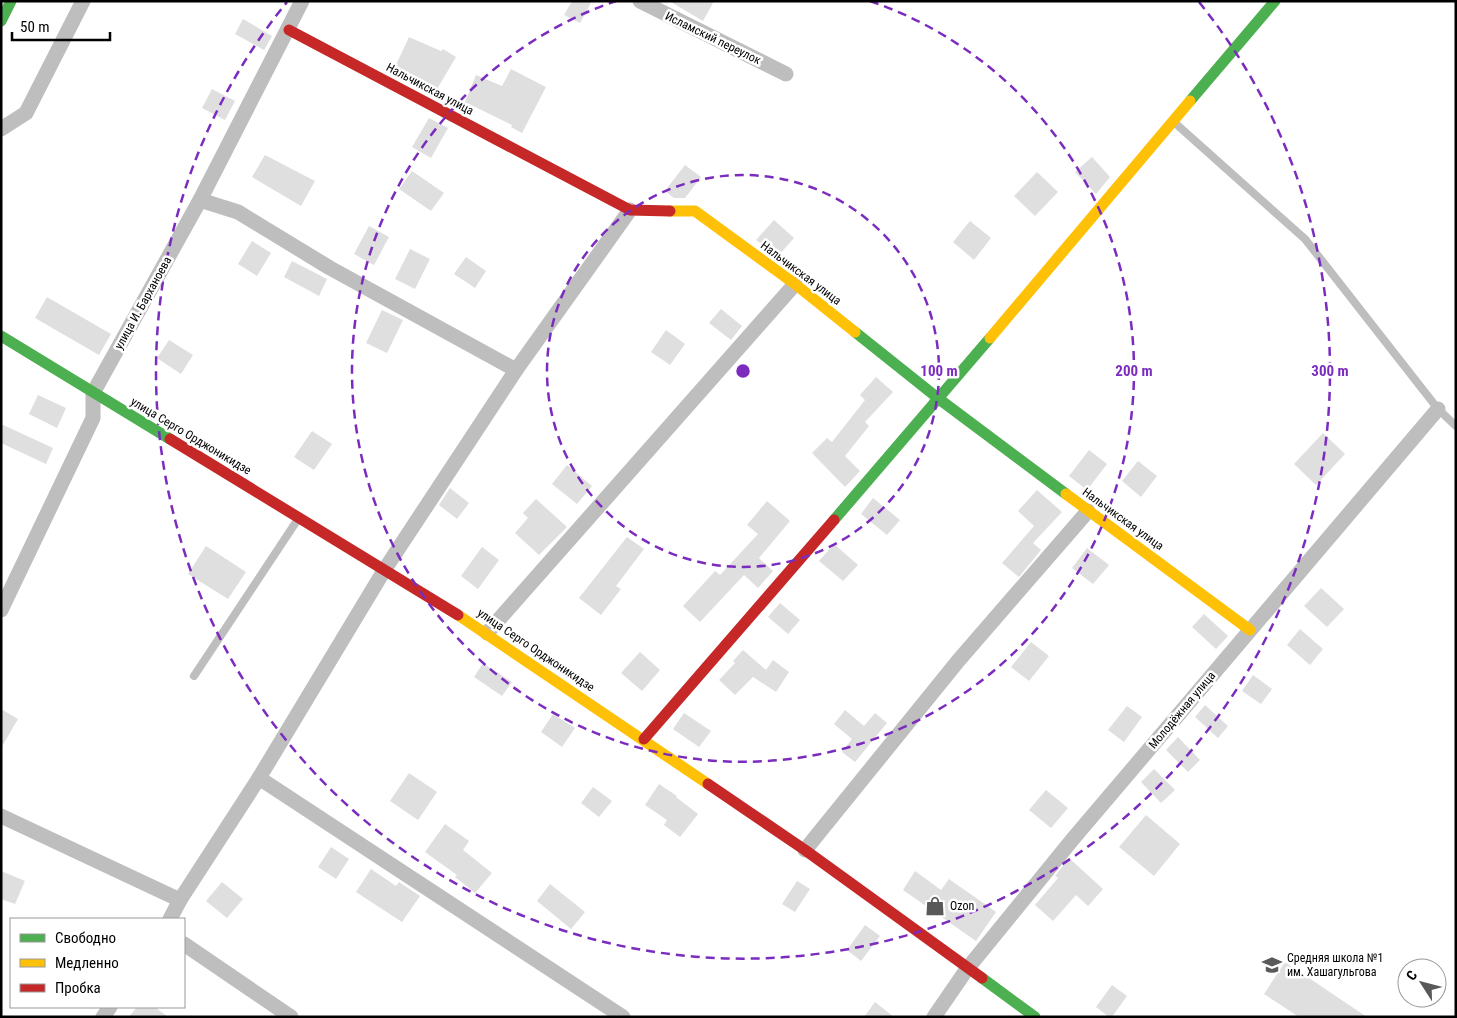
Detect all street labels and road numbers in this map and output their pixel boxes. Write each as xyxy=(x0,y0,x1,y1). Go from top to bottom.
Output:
street label: Исламский переулок xyxy=(663,9,763,67)
street label: Нальчикская улица xyxy=(384,60,476,118)
street label: Нальчикская улица xyxy=(758,238,844,308)
street label: улица И. Барханоева xyxy=(112,254,174,352)
street label: улица Серго Орджоникидзе xyxy=(128,394,254,478)
street label: Нальчикская улица xyxy=(1080,485,1167,553)
street label: улица Серго Орджоникидзе xyxy=(475,606,597,695)
street label: Молодёжная улица xyxy=(1146,668,1218,751)

